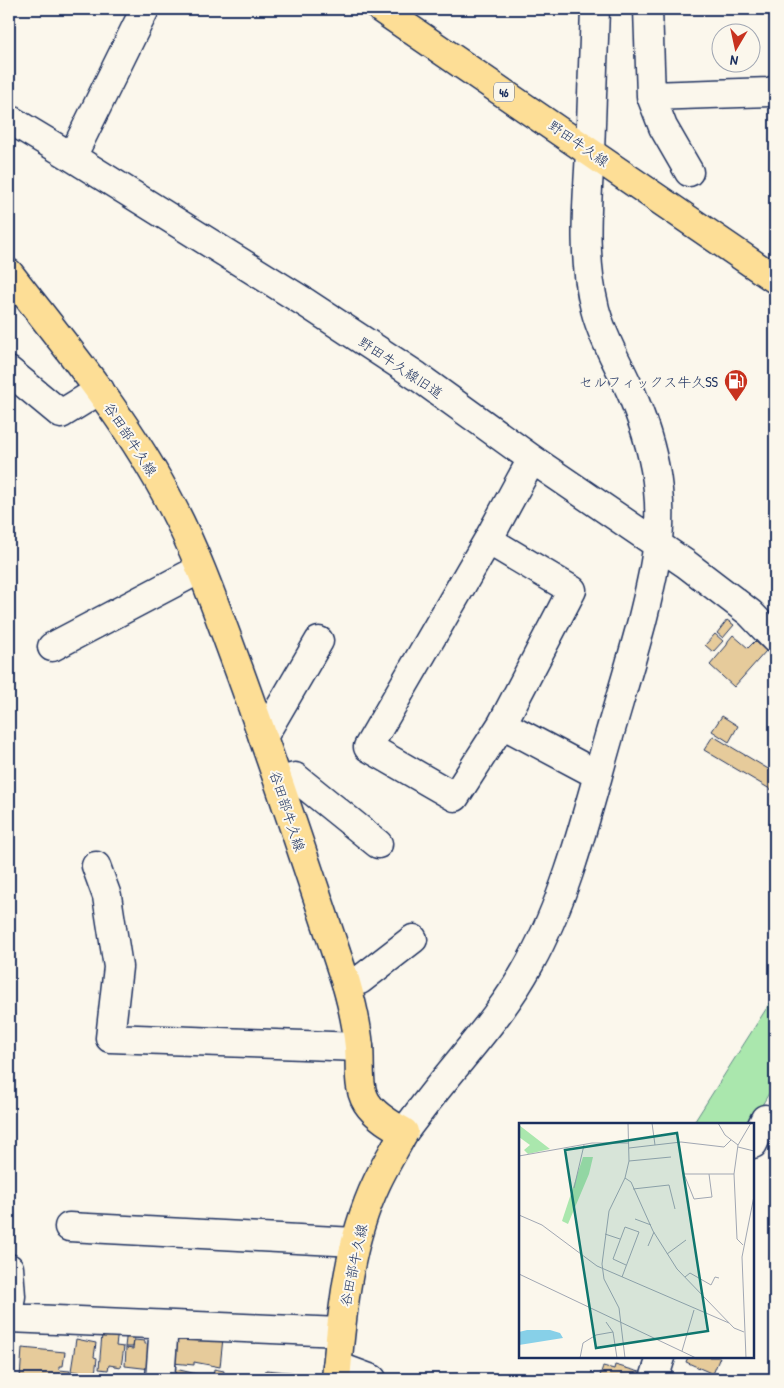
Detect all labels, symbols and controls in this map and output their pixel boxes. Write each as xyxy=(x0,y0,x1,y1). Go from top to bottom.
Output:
north arrow xyxy=(712,22,762,72)
text: N xyxy=(728,51,739,71)
road number: 46 xyxy=(494,82,514,101)
street label: 野田牛久線 xyxy=(545,115,613,171)
street label: 野田牛久線旧道 xyxy=(355,332,447,402)
fuel station icon: セルフィックス牛久SS xyxy=(723,368,749,402)
place label: セルフィックス牛久SS xyxy=(579,372,719,391)
street label: 谷田部牛久線 xyxy=(100,399,162,479)
street label: 谷田部牛久線 xyxy=(266,768,310,854)
inset map xyxy=(519,1123,754,1358)
street label: 谷田部牛久線 xyxy=(335,1222,371,1308)

